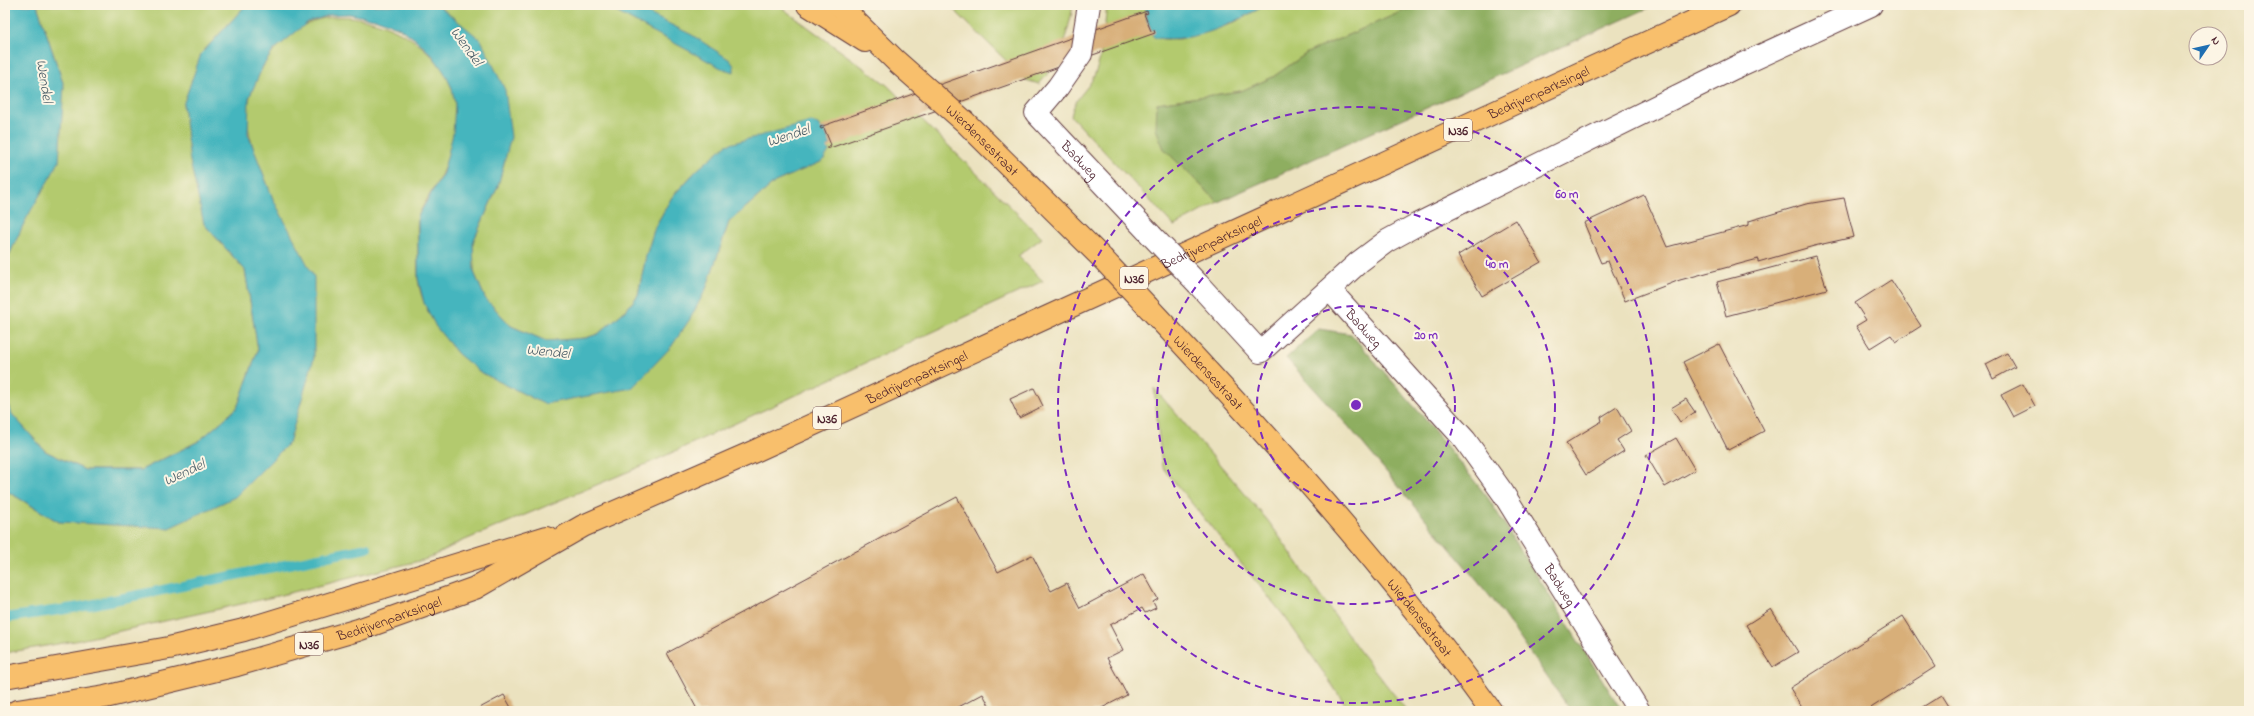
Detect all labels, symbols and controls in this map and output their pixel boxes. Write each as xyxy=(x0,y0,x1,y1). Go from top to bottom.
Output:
water label: Wendel xyxy=(445,23,489,73)
north arrow xyxy=(2188,26,2228,66)
text: N xyxy=(2207,33,2224,49)
water label: Wendel xyxy=(30,58,59,107)
street label: Bedrijvenparksingel xyxy=(1484,61,1593,126)
street label: Wierdensestraat xyxy=(940,100,1023,182)
water label: Wendel xyxy=(764,118,815,153)
road number: N36 xyxy=(1444,119,1472,141)
street label: Badweg xyxy=(1055,136,1102,186)
text: 60 m xyxy=(1555,186,1579,204)
street label: Bedrijvenparksingel xyxy=(1157,211,1266,276)
text: 40 m xyxy=(1485,256,1509,274)
road number: N36 xyxy=(1120,267,1148,289)
street label: Badweg xyxy=(1339,304,1386,354)
text: 20 m xyxy=(1413,327,1438,345)
street label: Wierdensestraat xyxy=(1167,331,1248,416)
water label: Wendel xyxy=(525,339,573,365)
street label: Bedrijvenparksingel xyxy=(862,346,971,411)
centre of rings xyxy=(1349,398,1363,412)
road number: N36 xyxy=(813,407,841,429)
water label: Wendel xyxy=(160,453,211,492)
street label: Badweg xyxy=(1537,559,1580,611)
street label: Wierdensestraat xyxy=(1381,575,1457,663)
street label: Bedrijvenparksingel xyxy=(334,592,445,648)
road number: N36 xyxy=(295,633,323,655)

